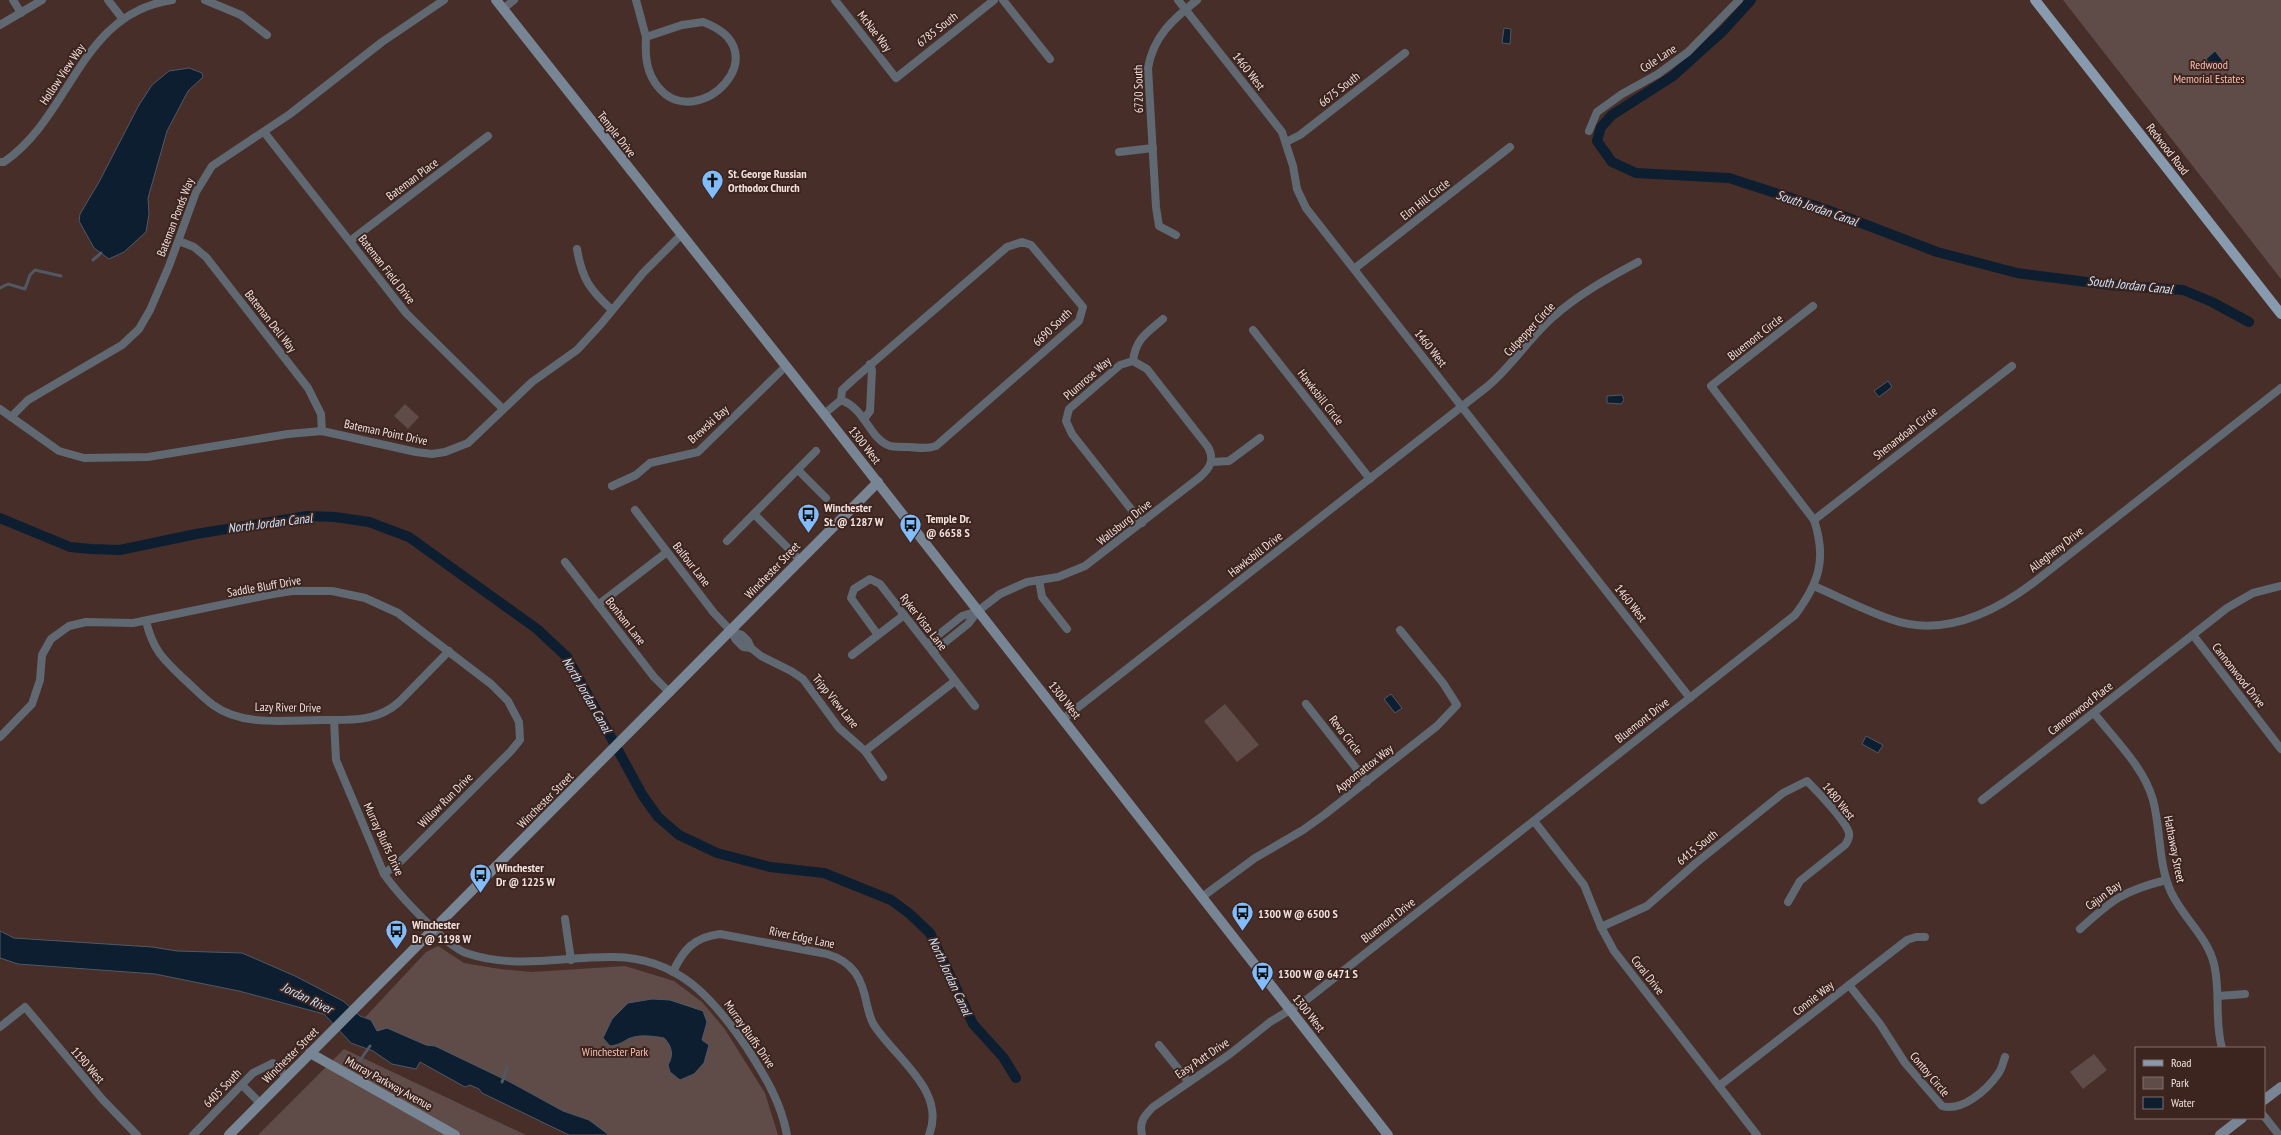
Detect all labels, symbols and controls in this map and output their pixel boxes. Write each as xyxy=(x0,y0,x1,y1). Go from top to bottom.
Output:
street label: McNae Way xyxy=(854,8,896,55)
street label: 6785 South xyxy=(913,8,961,50)
street label: Hollow View Way xyxy=(36,40,88,107)
street label: Cole Lane xyxy=(1637,41,1679,75)
street label: 1460 West xyxy=(1230,49,1269,93)
park label: Redwood Memorial Estates xyxy=(2173,57,2245,86)
street label: 6720 South xyxy=(1130,65,1146,113)
street label: 6675 South xyxy=(1315,68,1363,110)
street label: Temple Drive xyxy=(594,108,640,160)
street label: Redwood Road xyxy=(2143,120,2193,178)
street label: Bateman Place xyxy=(383,155,441,203)
place label: St. George Russian Orthodox Church xyxy=(728,166,807,195)
church icon: St. George Russian Orthodox Church xyxy=(699,167,725,200)
street label: Bateman Ponds Way xyxy=(153,175,197,258)
street label: Elm Hill Circle xyxy=(1397,175,1453,223)
water label: South Jordan Canal xyxy=(1774,186,1862,231)
street label: Bateman Field Drive xyxy=(355,231,419,307)
water label: South Jordan Canal xyxy=(2087,272,2175,298)
street label: Bateman Dell Way xyxy=(242,287,300,356)
street label: Culpepper Circle xyxy=(1500,299,1558,359)
street label: 6690 South xyxy=(1029,305,1075,349)
street label: Bluemont Circle xyxy=(1724,311,1786,363)
street label: 1460 West xyxy=(1412,326,1451,370)
street label: Plumrose Way xyxy=(1060,353,1114,403)
street label: Hawksbill Circle xyxy=(1295,366,1347,428)
street label: Brewski Bay xyxy=(685,401,732,446)
street label: Shenandoah Circle xyxy=(1870,403,1940,463)
street label: Bateman Point Drive xyxy=(343,416,429,448)
street label: 1300 West xyxy=(846,423,885,467)
street label: Wallsburg Drive xyxy=(1094,496,1154,548)
place label: Winchester St. @ 1287 W xyxy=(823,500,884,529)
bus stop icon: Winchester St. @ 1287 W xyxy=(796,501,822,534)
water label: North Jordan Canal xyxy=(227,509,315,537)
place label: Temple Dr. @ 6658 S xyxy=(926,511,972,540)
bus stop icon: Temple Dr. @ 6658 S xyxy=(898,512,924,545)
street label: Allegheny Drive xyxy=(2026,523,2086,575)
street label: Hawksbill Drive xyxy=(1225,528,1285,580)
street label: Winchester Street xyxy=(741,538,803,602)
street label: Balfour Lane xyxy=(670,539,714,589)
street label: Saddle Bluff Drive xyxy=(226,572,302,600)
street label: 1460 West xyxy=(1612,581,1651,625)
street label: Ryker Vista Lane xyxy=(897,591,951,653)
street label: Bonham Lane xyxy=(603,594,649,648)
street label: Cannonwood Drive xyxy=(2209,640,2269,710)
water label: North Jordan Canal xyxy=(558,654,617,738)
street label: Tripp View Lane xyxy=(810,671,862,731)
street label: 1300 West xyxy=(1046,678,1085,722)
street label: Cannonwood Place xyxy=(2045,678,2115,738)
street label: Bluemont Drive xyxy=(1612,694,1672,746)
street label: Lazy River Drive xyxy=(255,699,321,715)
street label: Reva Circle xyxy=(1326,712,1366,758)
street label: Appomattox Way xyxy=(1332,740,1396,795)
street label: Winchester Street xyxy=(514,768,577,831)
street label: Willow Run Drive xyxy=(414,769,476,831)
street label: 1480 West xyxy=(1819,779,1859,823)
street label: Murray Bluffs Drive xyxy=(360,800,408,878)
street label: Hathaway Street xyxy=(2161,814,2189,885)
street label: 6415 South xyxy=(1674,826,1720,868)
place label: Winchester Dr @ 1225 W xyxy=(495,860,556,889)
bus stop icon: Winchester Dr @ 1225 W xyxy=(468,861,494,894)
street label: Cajun Bay xyxy=(2082,877,2124,913)
street label: Bluemont Drive xyxy=(1358,894,1418,946)
bus stop icon: 1300 W @ 6500 S xyxy=(1229,900,1255,933)
place label: 1300 W @ 6500 S xyxy=(1258,906,1338,921)
place label: Winchester Dr @ 1198 W xyxy=(411,917,472,946)
bus stop icon: Winchester Dr @ 1198 W xyxy=(384,918,410,951)
street label: River Edge Lane xyxy=(768,923,836,951)
water label: North Jordan Canal xyxy=(924,934,977,1020)
street label: Coral Drive xyxy=(1628,952,1668,998)
bus stop icon: 1300 W @ 6471 S xyxy=(1250,960,1276,993)
place label: 1300 W @ 6471 S xyxy=(1278,966,1358,981)
street label: Connie Way xyxy=(1790,977,1837,1019)
water label: Jordan River xyxy=(278,978,337,1019)
street label: 1300 West xyxy=(1290,991,1329,1035)
street label: Murray Bluffs Drive xyxy=(721,997,779,1071)
street label: Winchester Street xyxy=(259,1023,322,1086)
street label: Easy Putt Drive xyxy=(1172,1034,1232,1082)
street label: 1190 West xyxy=(68,1044,109,1087)
park label: Winchester Park xyxy=(582,1044,649,1059)
legend xyxy=(2135,1047,2265,1119)
street label: Contoy Circle xyxy=(1907,1048,1953,1100)
street label: Murray Parkway Avenue xyxy=(343,1053,435,1113)
text: Road xyxy=(2171,1055,2191,1070)
street label: 6405 South xyxy=(200,1065,244,1111)
text: Park xyxy=(2171,1075,2189,1090)
text: Water xyxy=(2171,1095,2196,1110)

